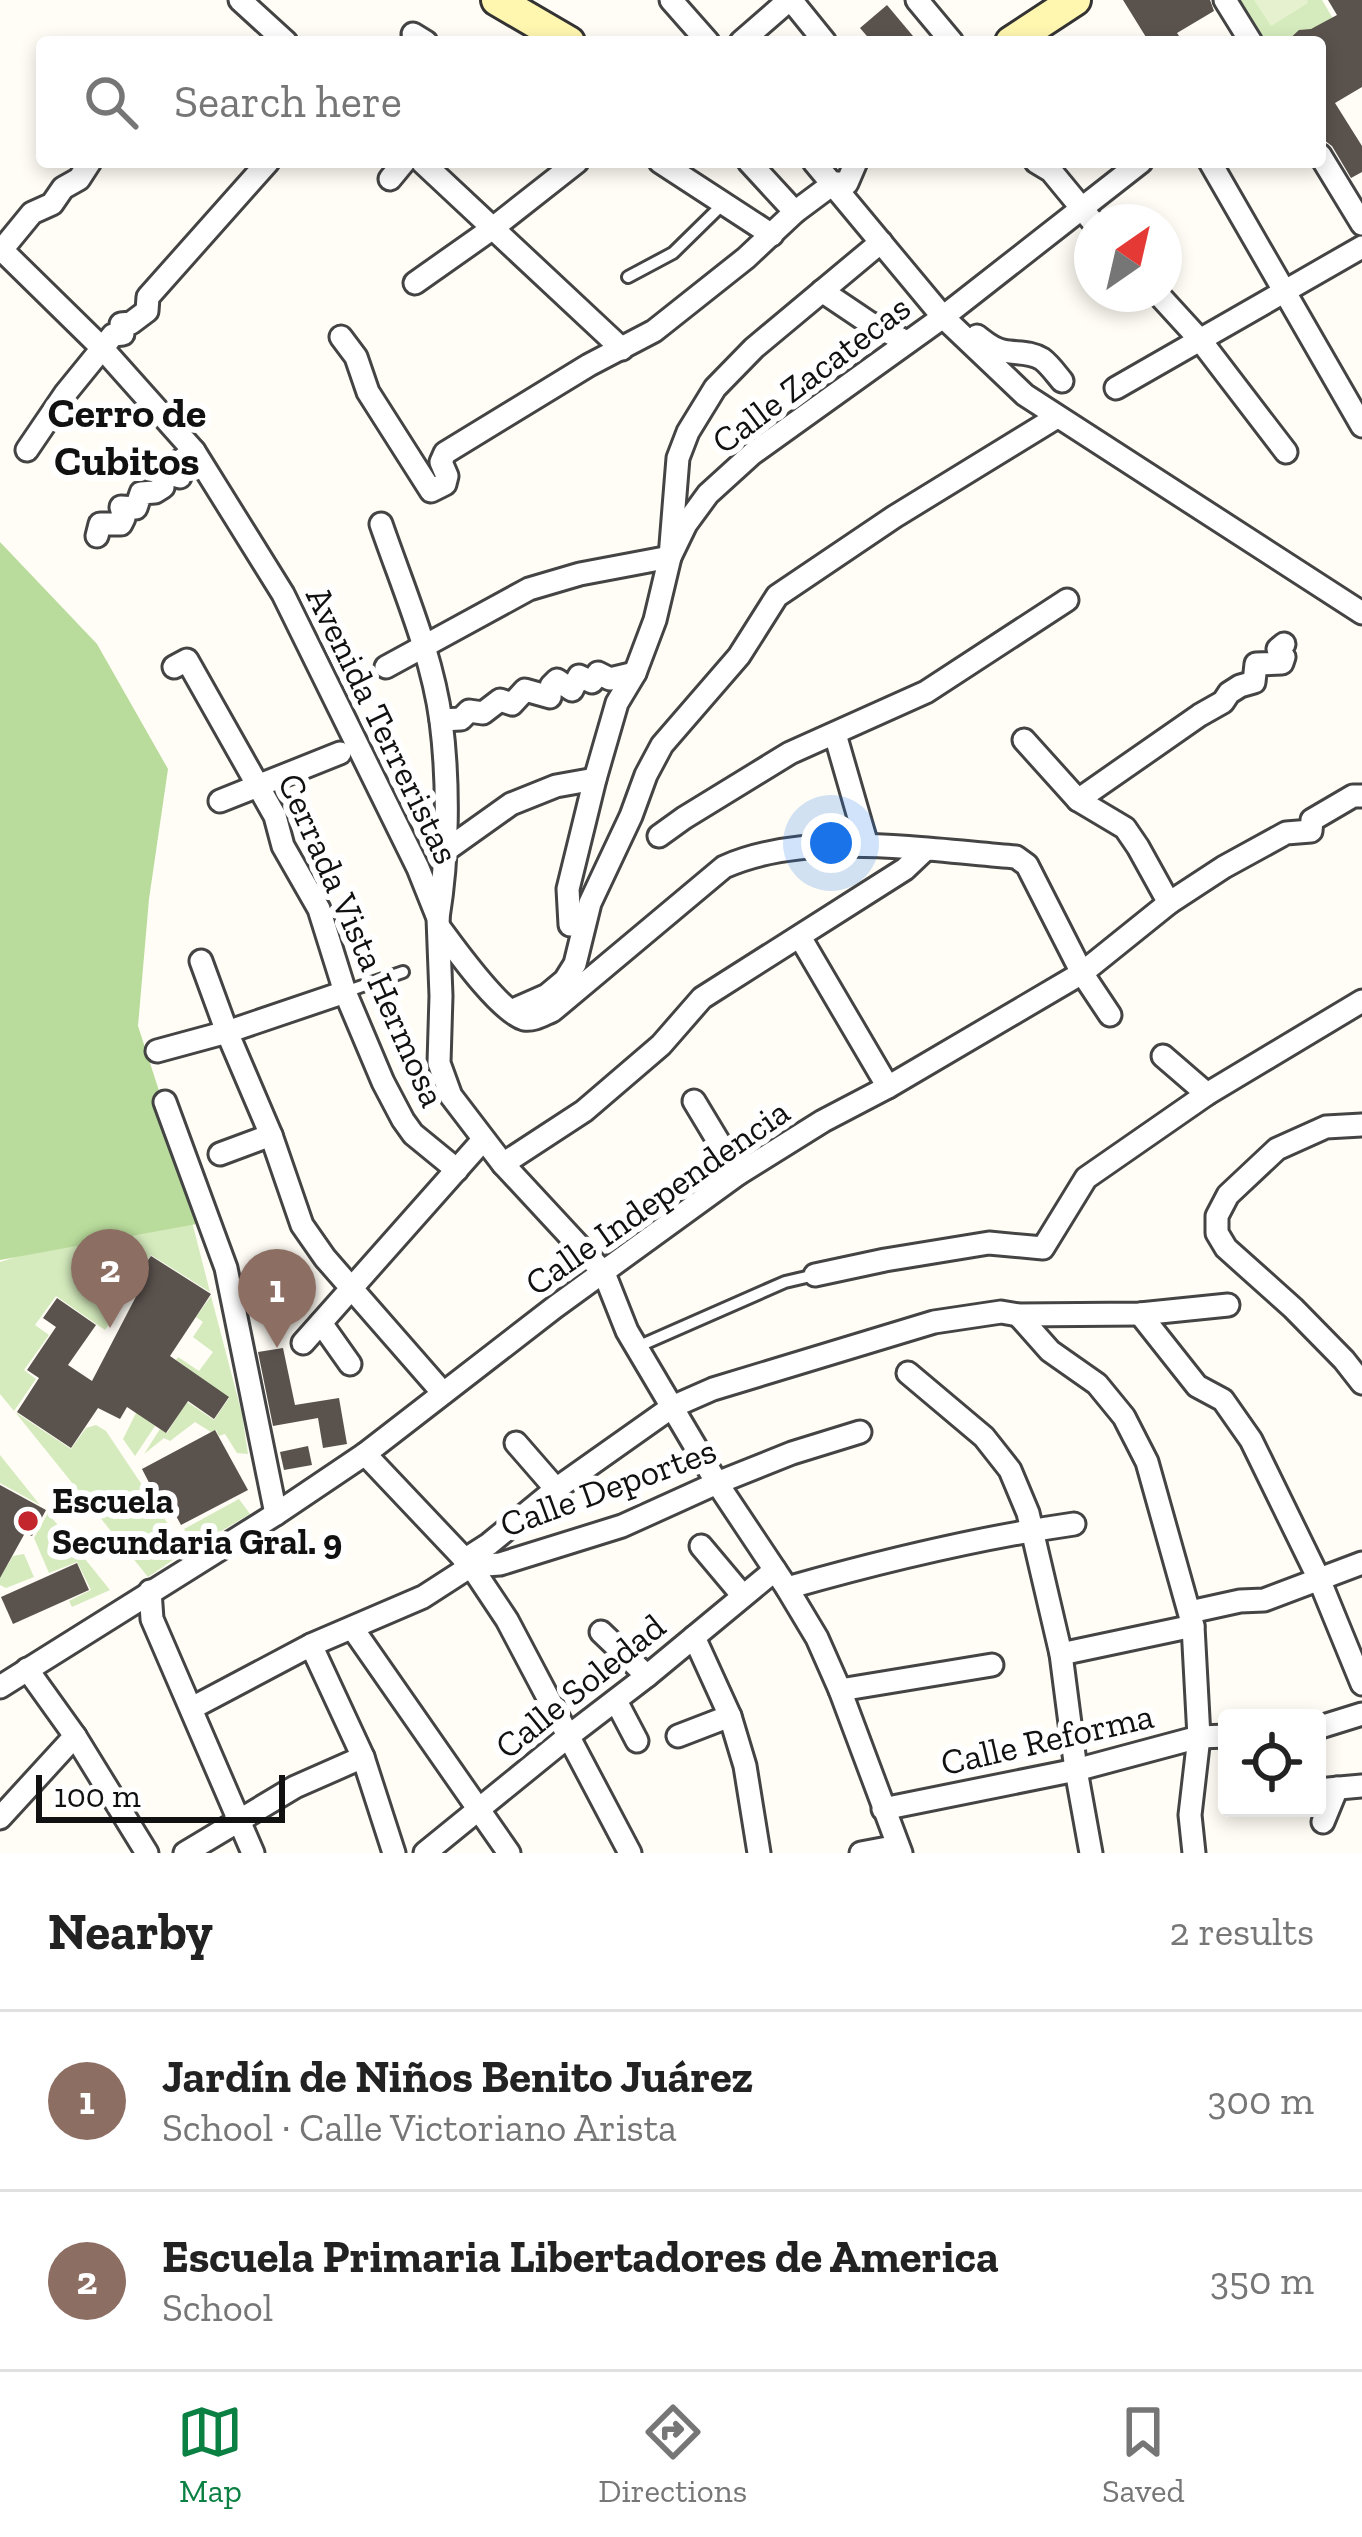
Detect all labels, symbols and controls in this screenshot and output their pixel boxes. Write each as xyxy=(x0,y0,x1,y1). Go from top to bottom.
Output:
search box xyxy=(36,36,1326,168)
icon: search xyxy=(78,69,144,135)
text: Search here xyxy=(174,75,402,129)
north arrow xyxy=(1074,204,1182,312)
street label: Calle Zacatecas xyxy=(703,285,919,463)
district label: Cerro de Cubitos xyxy=(48,387,206,486)
street label: Avenida Terreristas xyxy=(297,579,469,871)
street label: Cerrada Vista Hermosa xyxy=(269,767,455,1113)
your location xyxy=(801,813,861,873)
street label: Calle Independencia xyxy=(517,1090,797,1304)
pin: 2 xyxy=(71,1229,149,1328)
pin: 1 xyxy=(238,1249,316,1348)
street label: Calle Deportes xyxy=(494,1428,722,1546)
place label: Escuela Secundaria Gral. 9 xyxy=(52,1479,342,1563)
marker: Escuela Secundaria Gral. 9 xyxy=(15,1508,41,1534)
street label: Calle Soledad xyxy=(486,1604,674,1768)
street label: Calle Reforma xyxy=(937,1694,1157,1784)
map controls xyxy=(1218,1709,1326,1817)
button: locate xyxy=(1218,1709,1326,1817)
scale bar xyxy=(36,1769,285,1822)
text: 100 m xyxy=(54,1776,141,1815)
text: Nearby xyxy=(48,1901,213,1962)
text: 2 results xyxy=(1169,1908,1314,1955)
text: Jardín de Niños Benito Juárez xyxy=(162,2050,753,2104)
text: 1 xyxy=(79,2077,95,2124)
text: 300 m xyxy=(1207,2077,1314,2124)
text: School · Calle Victoriano Arista xyxy=(162,2104,677,2151)
text: Escuela Primaria Libertadores de America xyxy=(162,2230,999,2284)
text: 2 xyxy=(77,2257,97,2304)
text: 350 m xyxy=(1210,2257,1314,2304)
text: School xyxy=(162,2284,273,2331)
tab: Map xyxy=(177,2399,243,2510)
tab: Directions xyxy=(598,2399,747,2510)
tab: Saved xyxy=(1102,2399,1185,2510)

